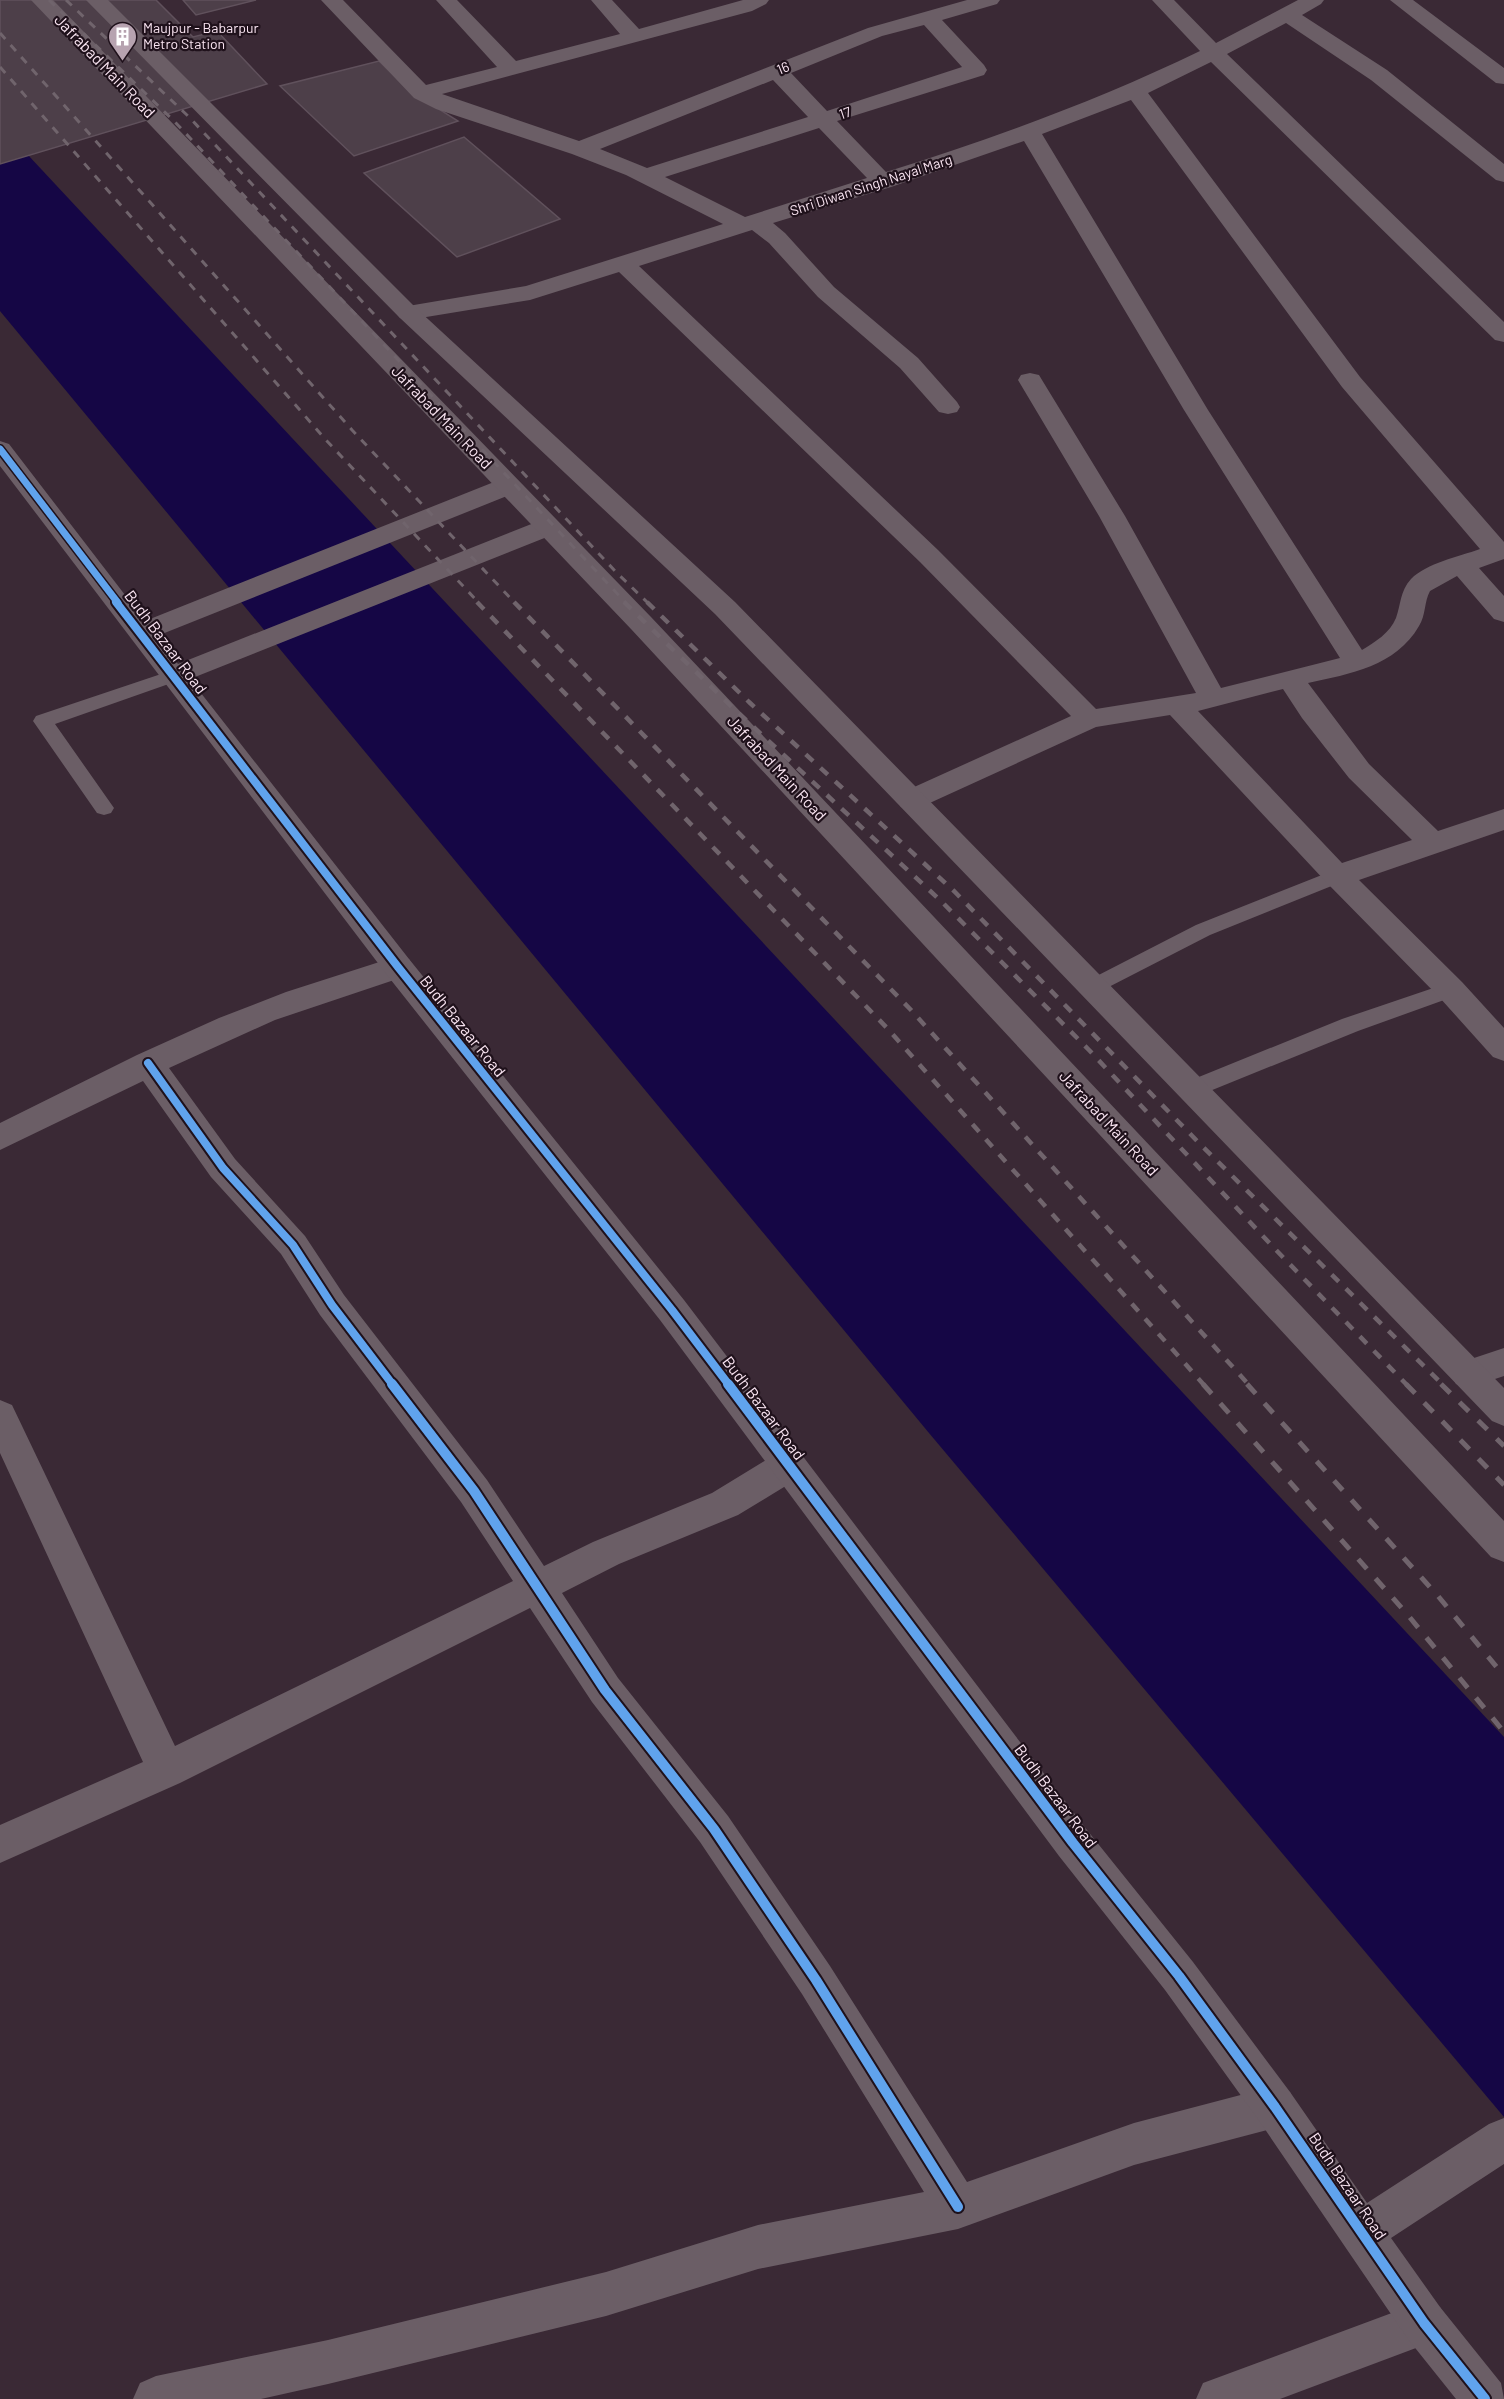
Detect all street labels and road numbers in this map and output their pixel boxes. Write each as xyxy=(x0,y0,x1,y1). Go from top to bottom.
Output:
street label: Jafrabad Main Road xyxy=(51,10,160,121)
street label: 16 xyxy=(774,57,792,78)
street label: 17 xyxy=(837,103,853,122)
street label: Shri Diwan Singh Nayal Marg xyxy=(788,150,954,219)
street label: Jafrabad Main Road xyxy=(388,361,497,472)
street label: Budh Bazaar Road xyxy=(121,586,212,697)
street label: Jafrabad Main Road xyxy=(724,711,831,824)
street label: Budh Bazaar Road xyxy=(417,971,510,1080)
street label: Jafrabad Main Road xyxy=(1056,1066,1163,1179)
street label: Budh Bazaar Road xyxy=(719,1352,810,1463)
street label: Budh Bazaar Road xyxy=(1011,1740,1102,1851)
street label: Budh Bazaar Road xyxy=(1306,2129,1391,2243)

